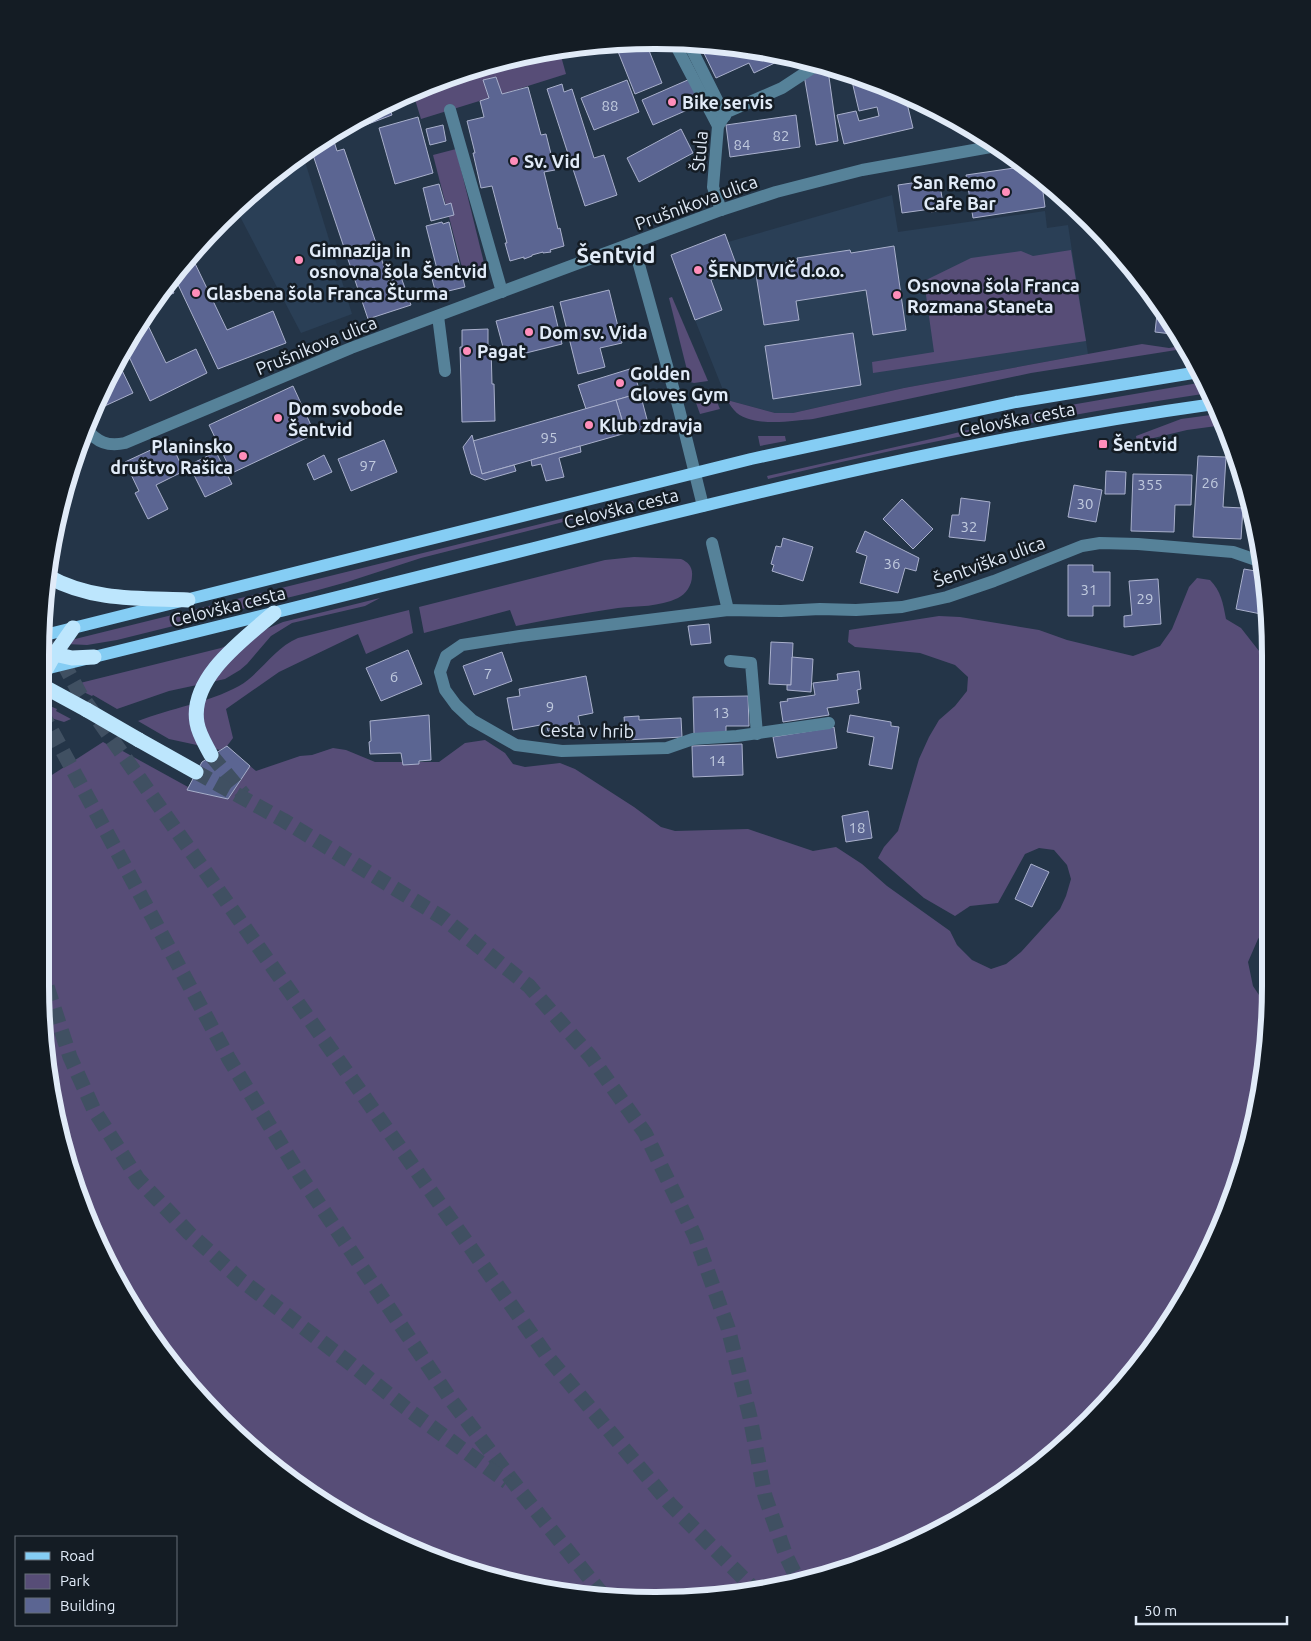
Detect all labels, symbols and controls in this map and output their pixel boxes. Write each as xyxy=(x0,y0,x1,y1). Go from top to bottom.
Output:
place label: Bike servis xyxy=(682,92,773,112)
marker: Bike servis xyxy=(666,96,678,108)
house number: 88 xyxy=(602,97,618,114)
house number: 82 xyxy=(773,127,789,144)
street label: Štula xyxy=(686,130,711,172)
house number: 84 xyxy=(734,136,750,153)
place label: Sv. Vid xyxy=(524,151,580,171)
marker: Sv. Vid xyxy=(508,155,520,167)
street label: Prušnikova ulica xyxy=(632,171,760,233)
place label: San Remo Cafe Bar xyxy=(913,172,997,213)
marker: San Remo Cafe Bar xyxy=(1000,186,1012,198)
place label: Gimnazija in osnovna šola Šentvid xyxy=(309,240,487,281)
district label: Šentvid xyxy=(577,242,655,267)
marker: Gimnazija in osnovna šola Šentvid xyxy=(293,254,305,266)
place label: ŠENDTVIČ d.o.o. xyxy=(708,259,844,280)
marker: ŠENDTVIČ d.o.o. xyxy=(692,264,704,276)
place label: Osnovna šola Franca Rozmana Staneta xyxy=(907,275,1080,316)
place label: Glasbena šola Franca Šturma xyxy=(206,282,448,303)
marker: Glasbena šola Franca Šturma xyxy=(190,287,202,299)
marker: Osnovna šola Franca Rozmana Staneta xyxy=(891,289,903,301)
street label: Prušnikova ulica xyxy=(253,312,379,378)
place label: Dom sv. Vida xyxy=(539,322,647,342)
marker: Dom sv. Vida xyxy=(523,326,535,338)
place label: Pagat xyxy=(477,341,526,361)
marker: Pagat xyxy=(461,345,473,357)
place label: Golden Gloves Gym xyxy=(630,363,728,404)
marker: Golden Gloves Gym xyxy=(614,377,626,389)
place label: Dom svobode Šentvid xyxy=(288,398,403,439)
street label: Celovška cesta xyxy=(957,398,1077,440)
marker: Dom svobode Šentvid xyxy=(272,412,284,424)
place label: Klub zdravja xyxy=(599,415,703,435)
marker: Klub zdravja xyxy=(583,419,595,431)
house number: 95 xyxy=(541,429,557,446)
place label: Šentvid xyxy=(1113,433,1177,454)
place label: Planinsko društvo Rašica xyxy=(110,436,233,477)
marker: Šentvid xyxy=(1097,438,1109,450)
marker: Planinsko društvo Rašica xyxy=(237,450,249,462)
house number: 97 xyxy=(360,457,376,474)
house number: 26 xyxy=(1202,474,1218,491)
house number: 355 xyxy=(1137,476,1163,493)
street label: Celovška cesta xyxy=(562,484,680,532)
house number: 30 xyxy=(1077,495,1093,512)
house number: 32 xyxy=(961,518,977,535)
street label: Šentviška ulica xyxy=(930,531,1047,590)
house number: 36 xyxy=(884,555,900,572)
house number: 31 xyxy=(1081,581,1097,598)
street label: Celovška cesta xyxy=(169,582,287,630)
house number: 29 xyxy=(1137,590,1153,607)
house number: 7 xyxy=(484,665,492,682)
house number: 6 xyxy=(390,668,398,685)
house number: 9 xyxy=(546,698,554,715)
house number: 13 xyxy=(713,704,729,721)
street label: Cesta v hrib xyxy=(540,719,634,741)
house number: 14 xyxy=(709,752,725,769)
house number: 18 xyxy=(849,819,865,836)
legend xyxy=(15,1536,178,1626)
text: Road xyxy=(60,1547,95,1564)
text: Park xyxy=(60,1572,90,1589)
scale bar xyxy=(1136,1594,1287,1626)
text: Building xyxy=(60,1597,115,1614)
text: 50 m xyxy=(1144,1602,1177,1619)

